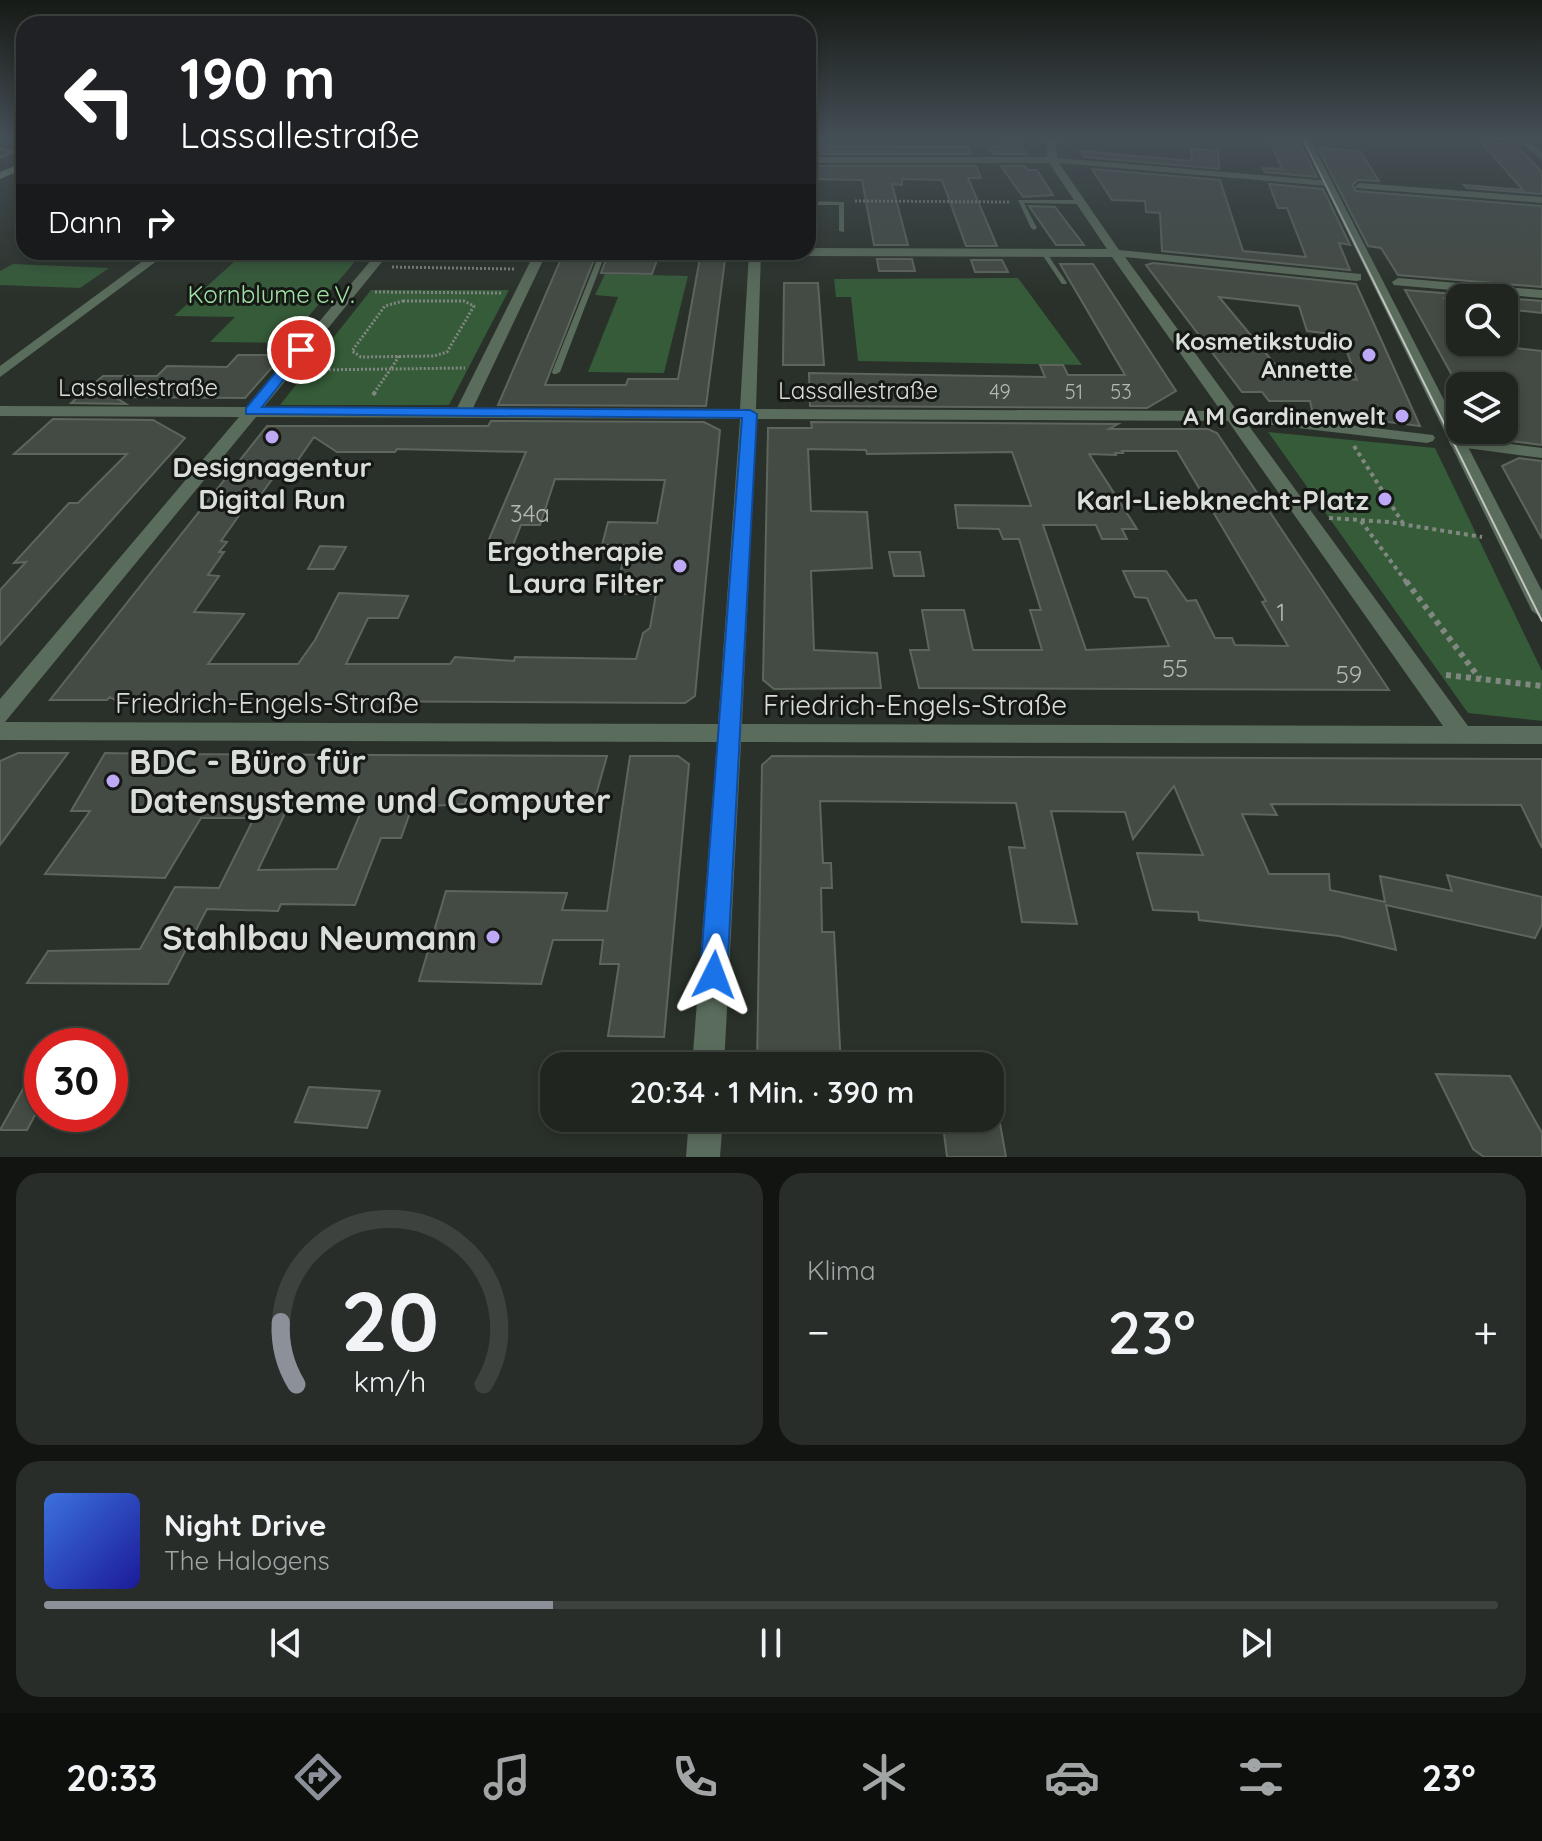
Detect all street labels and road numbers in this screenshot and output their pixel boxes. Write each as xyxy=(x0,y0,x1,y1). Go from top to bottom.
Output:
street label: Lassallestraße xyxy=(58,372,218,402)
street label: Lassallestraße xyxy=(778,375,938,405)
street label: Friedrich-Engels-Straße xyxy=(115,685,419,720)
street label: Friedrich-Engels-Straße xyxy=(763,687,1067,722)

